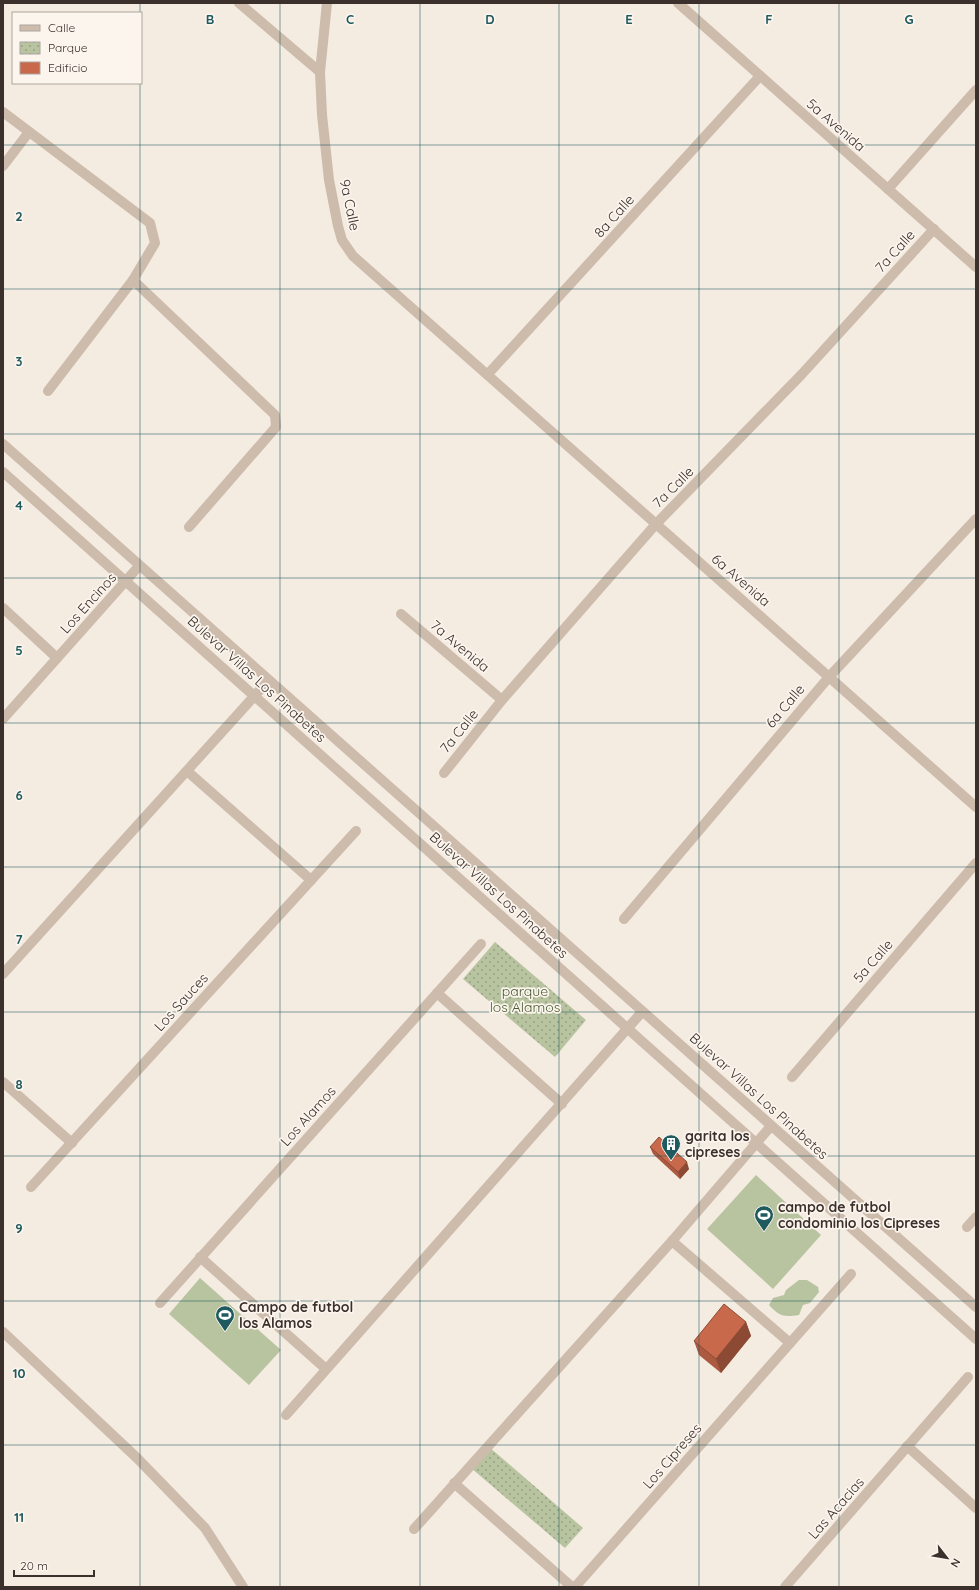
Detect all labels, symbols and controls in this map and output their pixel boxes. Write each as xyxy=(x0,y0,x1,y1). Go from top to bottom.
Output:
text: B xyxy=(206,11,214,27)
text: C xyxy=(346,11,354,27)
text: D xyxy=(485,11,495,27)
text: E xyxy=(625,11,633,27)
text: F xyxy=(765,11,773,27)
text: G xyxy=(904,11,914,27)
legend xyxy=(12,12,142,84)
text: Calle xyxy=(48,20,76,35)
text: Parque xyxy=(48,40,88,55)
text: Edificio xyxy=(48,60,88,75)
street label: 5a Avenida xyxy=(803,95,869,155)
street label: 9a Calle xyxy=(336,178,364,232)
street label: 8a Calle xyxy=(590,191,638,241)
text: 2 xyxy=(15,208,23,224)
street label: 7a Calle xyxy=(871,226,919,276)
text: 3 xyxy=(16,353,23,369)
street label: 7a Calle xyxy=(648,462,698,512)
text: 4 xyxy=(15,497,23,513)
street label: 6a Avenida xyxy=(708,550,774,610)
street label: Los Encinos xyxy=(56,569,120,637)
street label: Bulevar Villas Los Pinabetes xyxy=(184,612,330,746)
street label: 7a Avenida xyxy=(427,616,493,676)
text: 5 xyxy=(15,642,23,658)
street label: 6a Calle xyxy=(761,680,809,732)
street label: 7a Calle xyxy=(436,705,482,757)
text: 6 xyxy=(15,787,23,803)
street label: Bulevar Villas Los Pinabetes xyxy=(426,828,572,962)
text: 7 xyxy=(15,931,23,947)
street label: 5a Calle xyxy=(849,935,897,986)
street label: Los Sauces xyxy=(150,969,212,1035)
park label: parque los Alamos xyxy=(490,982,560,1016)
street label: Bulevar Villas Los Pinabetes xyxy=(686,1029,832,1163)
text: 8 xyxy=(15,1076,23,1092)
street label: Los Alamos xyxy=(276,1082,340,1150)
place label: garita los cipreses xyxy=(685,1127,750,1161)
building icon: garita los cipreses xyxy=(660,1133,682,1161)
place label: campo de futbol condominio los Cipreses xyxy=(778,1198,940,1232)
sports icon: campo de futbol condominio los Cipreses xyxy=(753,1204,775,1232)
text: 9 xyxy=(15,1220,23,1236)
place label: Campo de futbol los Alamos xyxy=(239,1298,353,1332)
sports icon: Campo de futbol los Alamos xyxy=(214,1304,236,1332)
text: 10 xyxy=(12,1365,26,1381)
street label: Los Cipreses xyxy=(639,1420,705,1492)
street label: Las Acacias xyxy=(804,1473,868,1543)
text: 11 xyxy=(14,1509,24,1525)
north arrow xyxy=(927,1538,967,1578)
scale bar xyxy=(14,1552,94,1578)
text: N xyxy=(947,1556,964,1570)
text: 20 m xyxy=(20,1558,48,1573)

